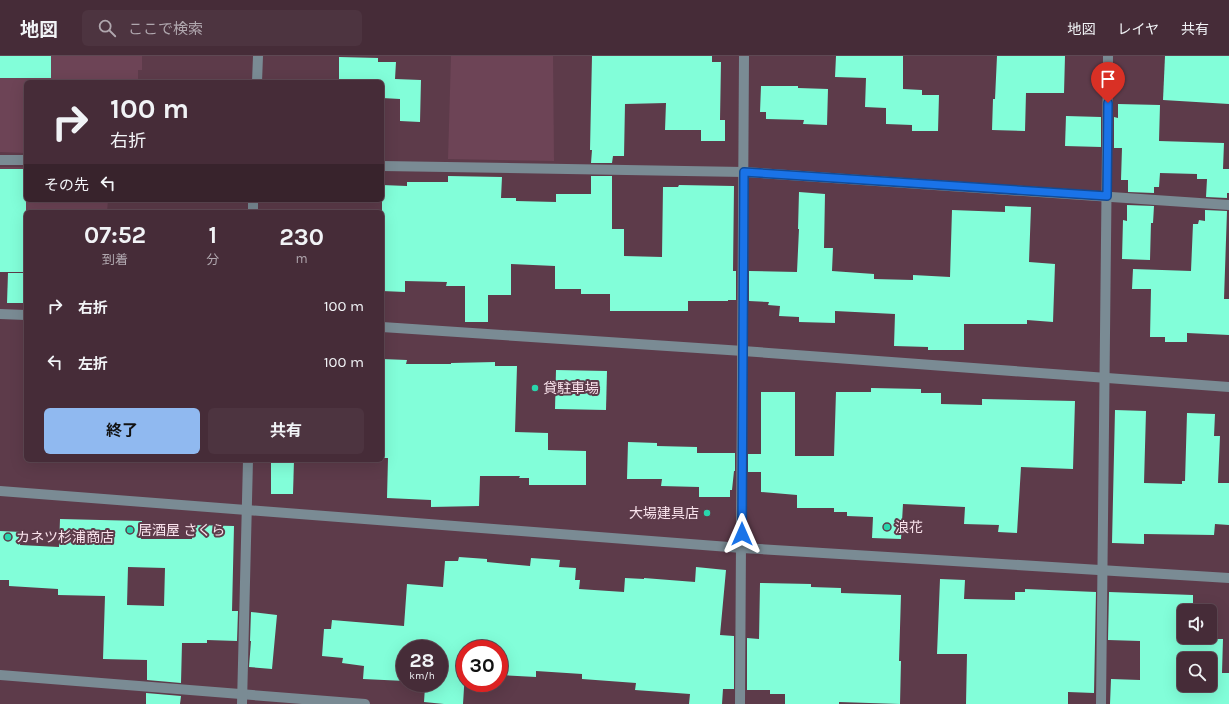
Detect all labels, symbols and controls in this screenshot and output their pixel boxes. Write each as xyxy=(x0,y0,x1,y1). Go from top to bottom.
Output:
search box xyxy=(82,10,362,46)
icon: search xyxy=(96,17,118,39)
text: 地図 xyxy=(20,19,58,41)
text: ここで検索 xyxy=(128,20,203,38)
text: 地図 xyxy=(1067,21,1095,38)
text: レイヤ xyxy=(1117,21,1159,38)
text: 共有 xyxy=(1181,21,1209,38)
pin xyxy=(1091,62,1125,103)
icon: arrive xyxy=(1097,68,1119,90)
text: 100 m xyxy=(110,92,189,125)
icon: right xyxy=(44,96,96,148)
text: 右折 xyxy=(110,130,146,152)
icon: left xyxy=(97,172,119,194)
text: その先 xyxy=(44,176,89,194)
text: 07:52 xyxy=(84,221,146,249)
text: 1 xyxy=(208,221,217,249)
text: 230 xyxy=(279,223,324,251)
text: m xyxy=(296,251,308,266)
text: 到着 xyxy=(102,252,128,267)
text: 分 xyxy=(206,252,219,267)
icon: right xyxy=(44,295,66,317)
text: 100 m xyxy=(324,297,364,315)
text: 右折 xyxy=(78,299,108,317)
icon: left xyxy=(44,351,66,373)
text: 100 m xyxy=(324,353,364,371)
text: 左折 xyxy=(78,355,108,373)
place label: 貸駐車場 xyxy=(543,380,599,397)
marker: 貸駐車場 xyxy=(530,383,540,393)
button: 終了 xyxy=(44,408,200,454)
button: 共有 xyxy=(208,408,364,454)
place label: 大場建具店 xyxy=(629,505,699,522)
marker: 大場建具店 xyxy=(702,508,712,518)
position arrow xyxy=(721,513,763,555)
place label: 浪花 xyxy=(895,519,923,536)
place label: 居酒屋 さくら xyxy=(138,522,225,539)
marker: 浪花 xyxy=(882,522,892,532)
marker: 居酒屋 さくら xyxy=(125,525,135,535)
place label: カネツ杉浦商店 xyxy=(16,529,114,546)
marker: カネツ杉浦商店 xyxy=(3,532,13,542)
map controls xyxy=(1177,604,1217,692)
button: sound xyxy=(1177,604,1217,644)
speed limit sign: 30 xyxy=(456,640,508,692)
text: 28 xyxy=(409,649,435,672)
button: search xyxy=(1177,652,1217,692)
text: km/h xyxy=(409,670,435,682)

